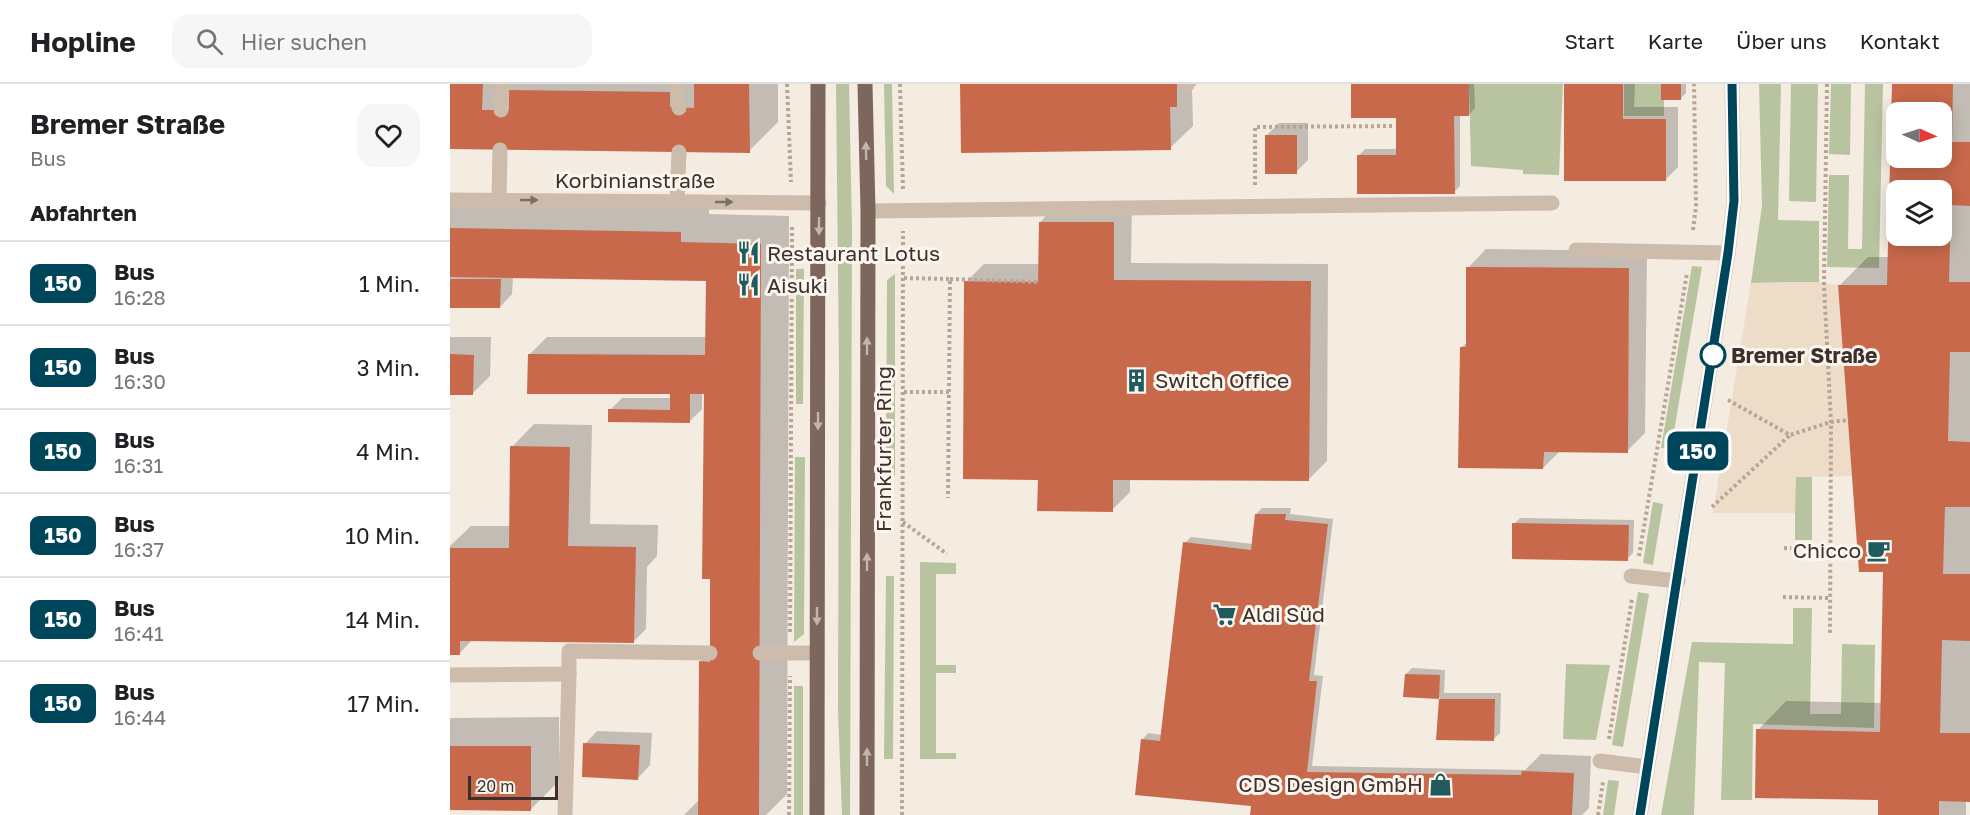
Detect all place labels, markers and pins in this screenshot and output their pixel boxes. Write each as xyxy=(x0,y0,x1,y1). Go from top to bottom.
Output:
restaurant icon: Restaurant Lotus xyxy=(736,240,762,266)
place label: Restaurant Lotus xyxy=(767,240,940,266)
restaurant icon: Aisuki xyxy=(736,272,762,298)
place label: Aisuki xyxy=(767,272,828,298)
marker: Bremer Straße xyxy=(1700,342,1726,368)
place label: Bremer Straße xyxy=(1731,342,1877,368)
building icon: Switch Office xyxy=(1124,367,1150,393)
place label: Switch Office xyxy=(1155,367,1289,393)
place label: Chicco xyxy=(1793,537,1861,563)
cafe icon: Chicco xyxy=(1866,537,1892,563)
supermarket icon: Aldi Süd xyxy=(1211,601,1237,627)
place label: Aldi Süd xyxy=(1242,601,1325,627)
place label: CDS Design GmbH xyxy=(1238,771,1423,797)
shop icon: CDS Design GmbH xyxy=(1428,771,1454,797)

